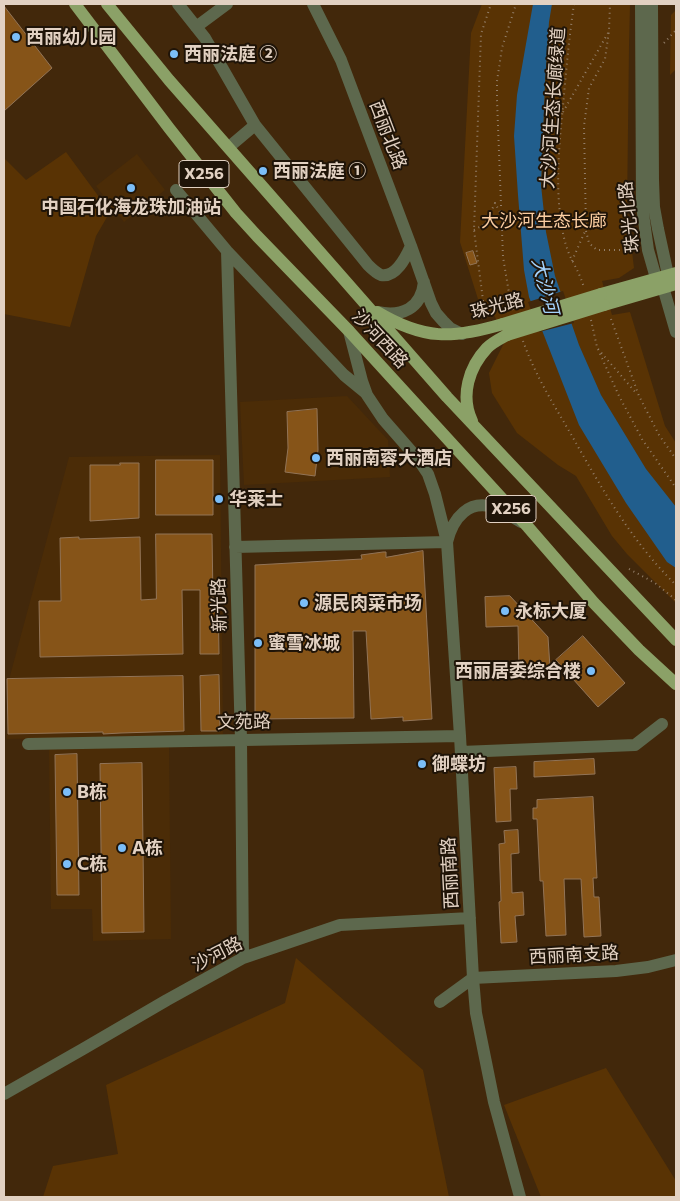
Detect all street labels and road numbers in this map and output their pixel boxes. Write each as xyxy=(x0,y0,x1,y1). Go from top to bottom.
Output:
street label: 大沙河生态长廊绿道 xyxy=(537,26,569,190)
street label: 西丽北路 xyxy=(365,98,411,172)
road number: X256 xyxy=(179,160,229,188)
street label: 珠光北路 xyxy=(614,180,644,254)
street label: 珠光路 xyxy=(468,289,526,323)
street label: 沙河西路 xyxy=(348,305,412,373)
road number: X256 xyxy=(486,496,536,522)
street label: 新光路 xyxy=(207,578,231,632)
street label: 文苑路 xyxy=(217,711,271,733)
street label: 西丽南路 xyxy=(437,836,463,910)
street label: 沙河路 xyxy=(188,932,246,976)
street label: 西丽南支路 xyxy=(528,942,620,968)

